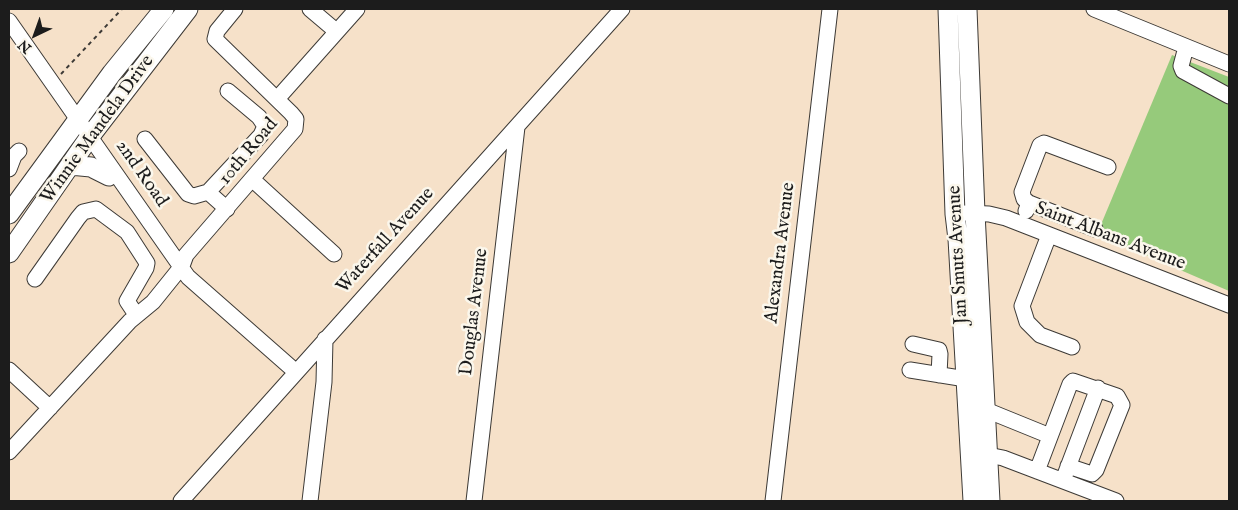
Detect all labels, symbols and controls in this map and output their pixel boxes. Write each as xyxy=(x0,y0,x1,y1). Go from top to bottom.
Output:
north arrow xyxy=(10,10,60,60)
text: N xyxy=(14,35,35,57)
street label: Winnie Mandela Drive xyxy=(36,51,160,209)
street label: 10th Road xyxy=(215,114,283,190)
street label: 2nd Road xyxy=(110,136,172,212)
street label: Alexandra Avenue xyxy=(761,181,801,325)
street label: Waterfall Avenue xyxy=(332,183,440,299)
street label: Jan Smuts Avenue xyxy=(944,185,974,325)
street label: Saint Albans Avenue xyxy=(1032,198,1188,276)
street label: Douglas Avenue xyxy=(456,247,494,377)

